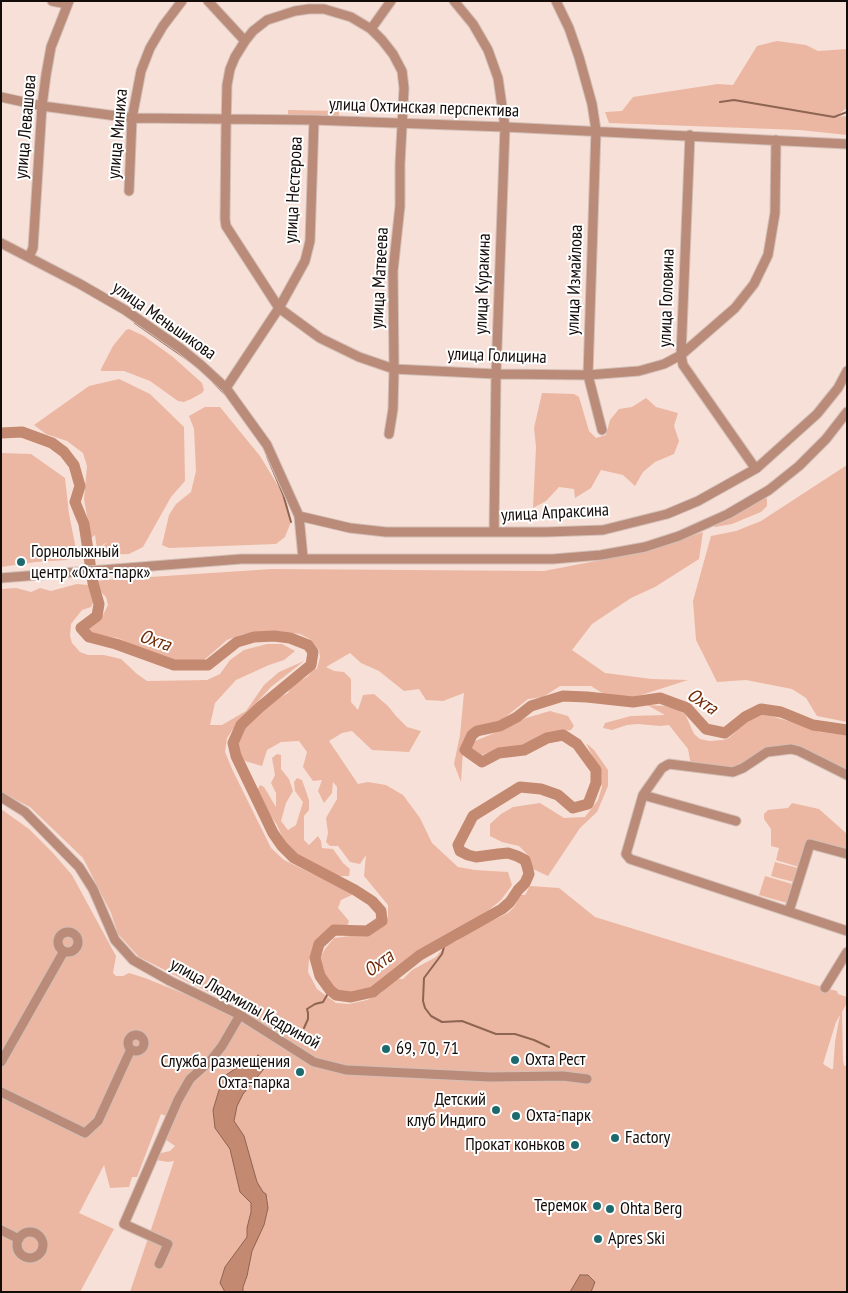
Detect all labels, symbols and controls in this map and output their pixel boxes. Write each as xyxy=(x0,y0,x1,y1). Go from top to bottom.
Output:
street label: улица Левашова xyxy=(11,74,41,180)
street label: улица Миниха xyxy=(103,88,133,180)
street label: улица Охтинская перспектива xyxy=(329,94,519,122)
street label: улица Нестерова xyxy=(280,136,308,244)
street label: улица Измайлова xyxy=(562,224,588,336)
street label: улица Матвеева xyxy=(367,227,393,329)
street label: улица Куракина xyxy=(470,233,496,335)
street label: улица Головина xyxy=(654,248,680,348)
street label: улица Меньшикова xyxy=(108,277,220,365)
street label: улица Голицина xyxy=(447,343,547,369)
street label: улица Апраксина xyxy=(500,499,610,527)
place label: Горнолыжный центр «Охта-парк» xyxy=(31,541,150,584)
marker: Горнолыжный центр «Охта-парк» xyxy=(15,556,27,568)
water label: Охта xyxy=(136,625,174,657)
water label: Охта xyxy=(683,684,721,720)
water label: Охта xyxy=(360,945,398,983)
street label: улица Людмилы Кедриной xyxy=(166,954,324,1054)
place label: 69, 70, 71 xyxy=(396,1038,459,1060)
marker: 69, 70, 71 xyxy=(380,1043,392,1055)
place label: Охта Рест xyxy=(525,1049,586,1071)
place label: Служба размещения Охта-парка xyxy=(161,1051,290,1094)
marker: Охта Рест xyxy=(509,1054,521,1066)
marker: Служба размещения Охта-парка xyxy=(294,1066,306,1078)
place label: Детский клуб Индиго xyxy=(407,1089,486,1132)
marker: Детский клуб Индиго xyxy=(490,1104,502,1116)
place label: Охта-парк xyxy=(526,1105,591,1127)
marker: Охта-парк xyxy=(510,1110,522,1122)
place label: Factory xyxy=(625,1127,670,1149)
marker: Factory xyxy=(609,1132,621,1144)
place label: Прокат коньков xyxy=(465,1134,565,1156)
marker: Прокат коньков xyxy=(569,1139,581,1151)
place label: Теремок xyxy=(534,1195,587,1217)
place label: Ohta Berg xyxy=(620,1198,682,1220)
marker: Теремок xyxy=(591,1200,603,1212)
marker: Ohta Berg xyxy=(604,1203,616,1215)
place label: Apres Ski xyxy=(608,1228,665,1250)
marker: Apres Ski xyxy=(592,1233,604,1245)

